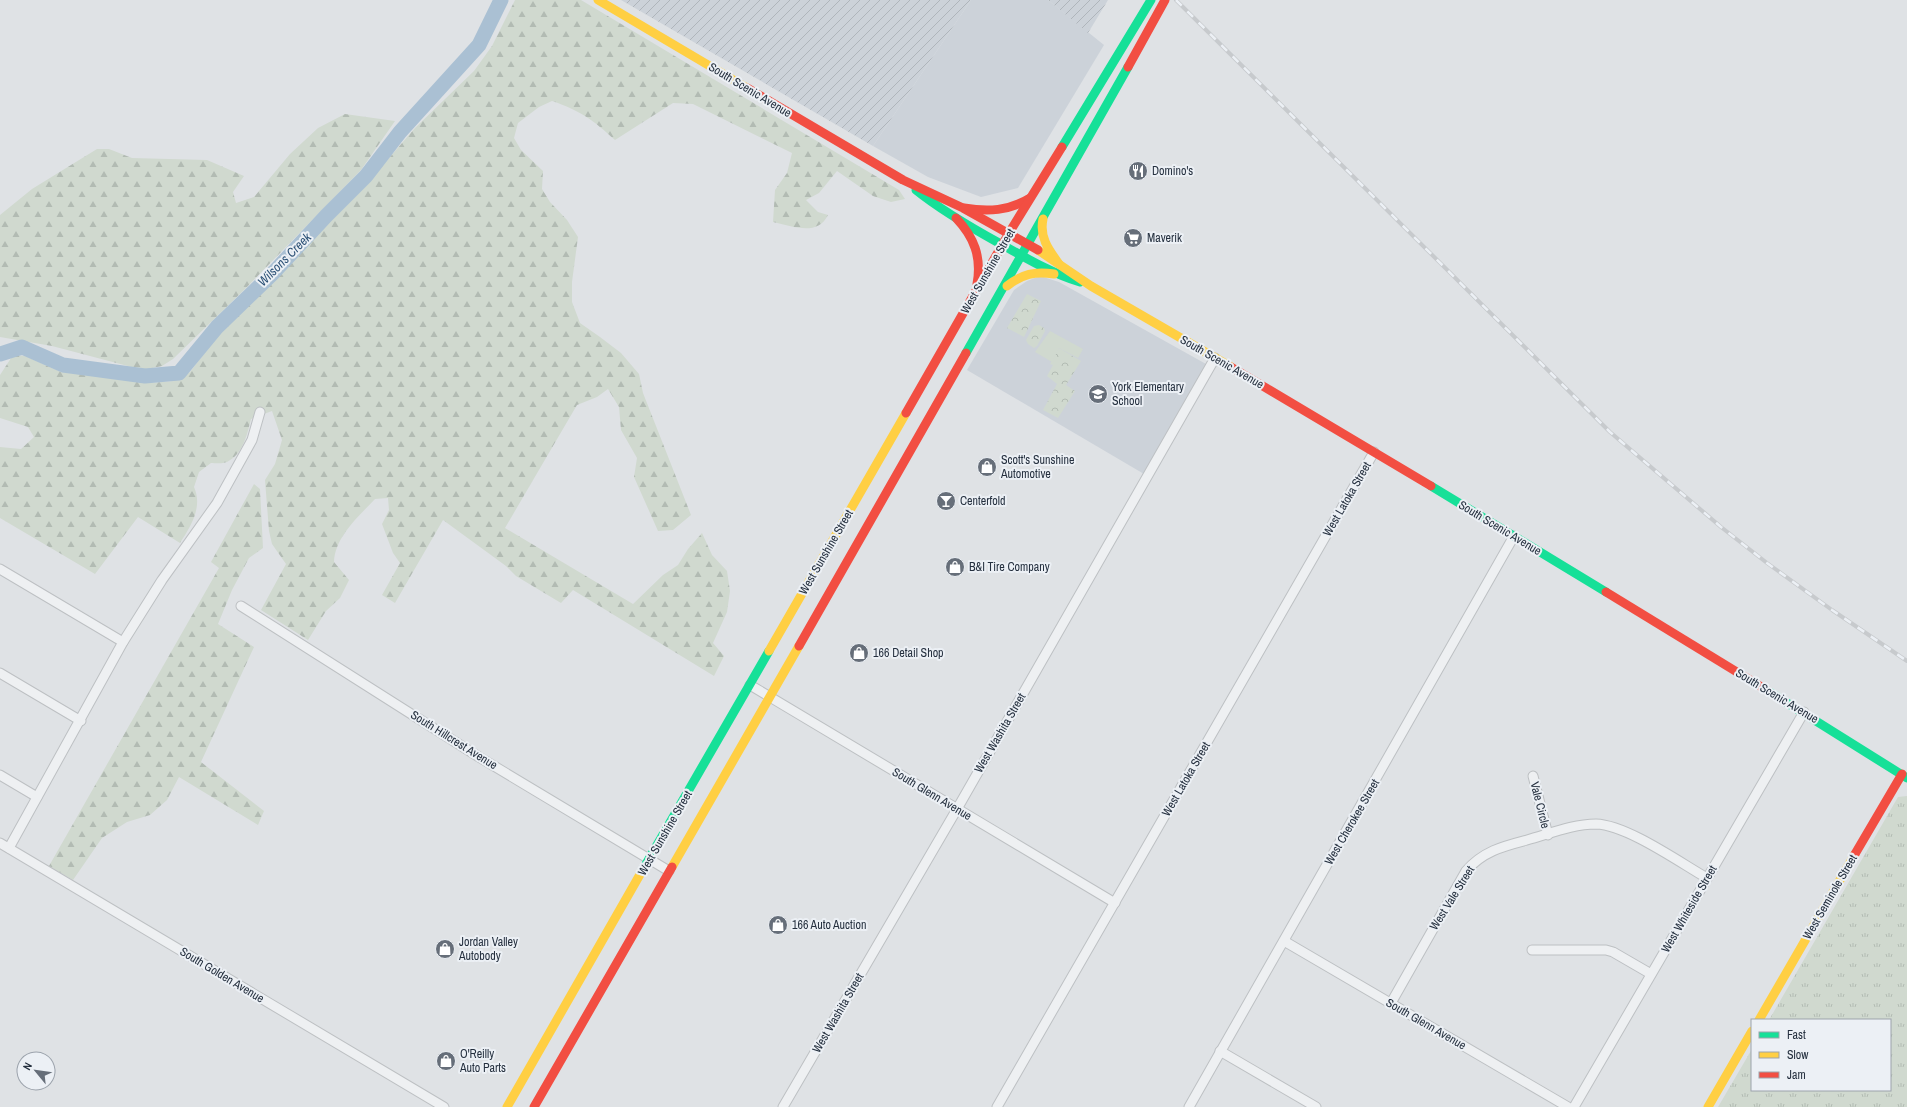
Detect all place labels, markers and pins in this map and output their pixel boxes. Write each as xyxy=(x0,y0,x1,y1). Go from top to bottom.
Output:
restaurant icon: Domino's xyxy=(1127,160,1149,182)
place label: Domino's xyxy=(1152,163,1193,179)
supermarket icon: Maverik xyxy=(1122,227,1144,249)
place label: Maverik xyxy=(1147,230,1182,246)
place label: York Elementary School xyxy=(1112,379,1184,409)
school or university icon: York Elementary School xyxy=(1087,383,1109,405)
place label: Scott's Sunshine Automotive xyxy=(1000,452,1075,482)
shop icon: Scott's Sunshine Automotive xyxy=(976,456,998,478)
bar icon: Centerfold xyxy=(935,490,957,512)
place label: Centerfold xyxy=(960,493,1005,509)
shop icon: B&I Tire Company xyxy=(944,556,966,578)
place label: B&I Tire Company xyxy=(969,559,1050,575)
shop icon: 166 Detail Shop xyxy=(848,642,870,664)
place label: 166 Detail Shop xyxy=(873,645,944,661)
shop icon: 166 Auto Auction xyxy=(767,914,789,936)
place label: 166 Auto Auction xyxy=(792,917,866,933)
place label: Jordan Valley Autobody xyxy=(458,934,518,964)
shop icon: Jordan Valley Autobody xyxy=(434,938,456,960)
place label: O'Reilly Auto Parts xyxy=(459,1046,506,1076)
shop icon: O'Reilly Auto Parts xyxy=(435,1050,457,1072)

